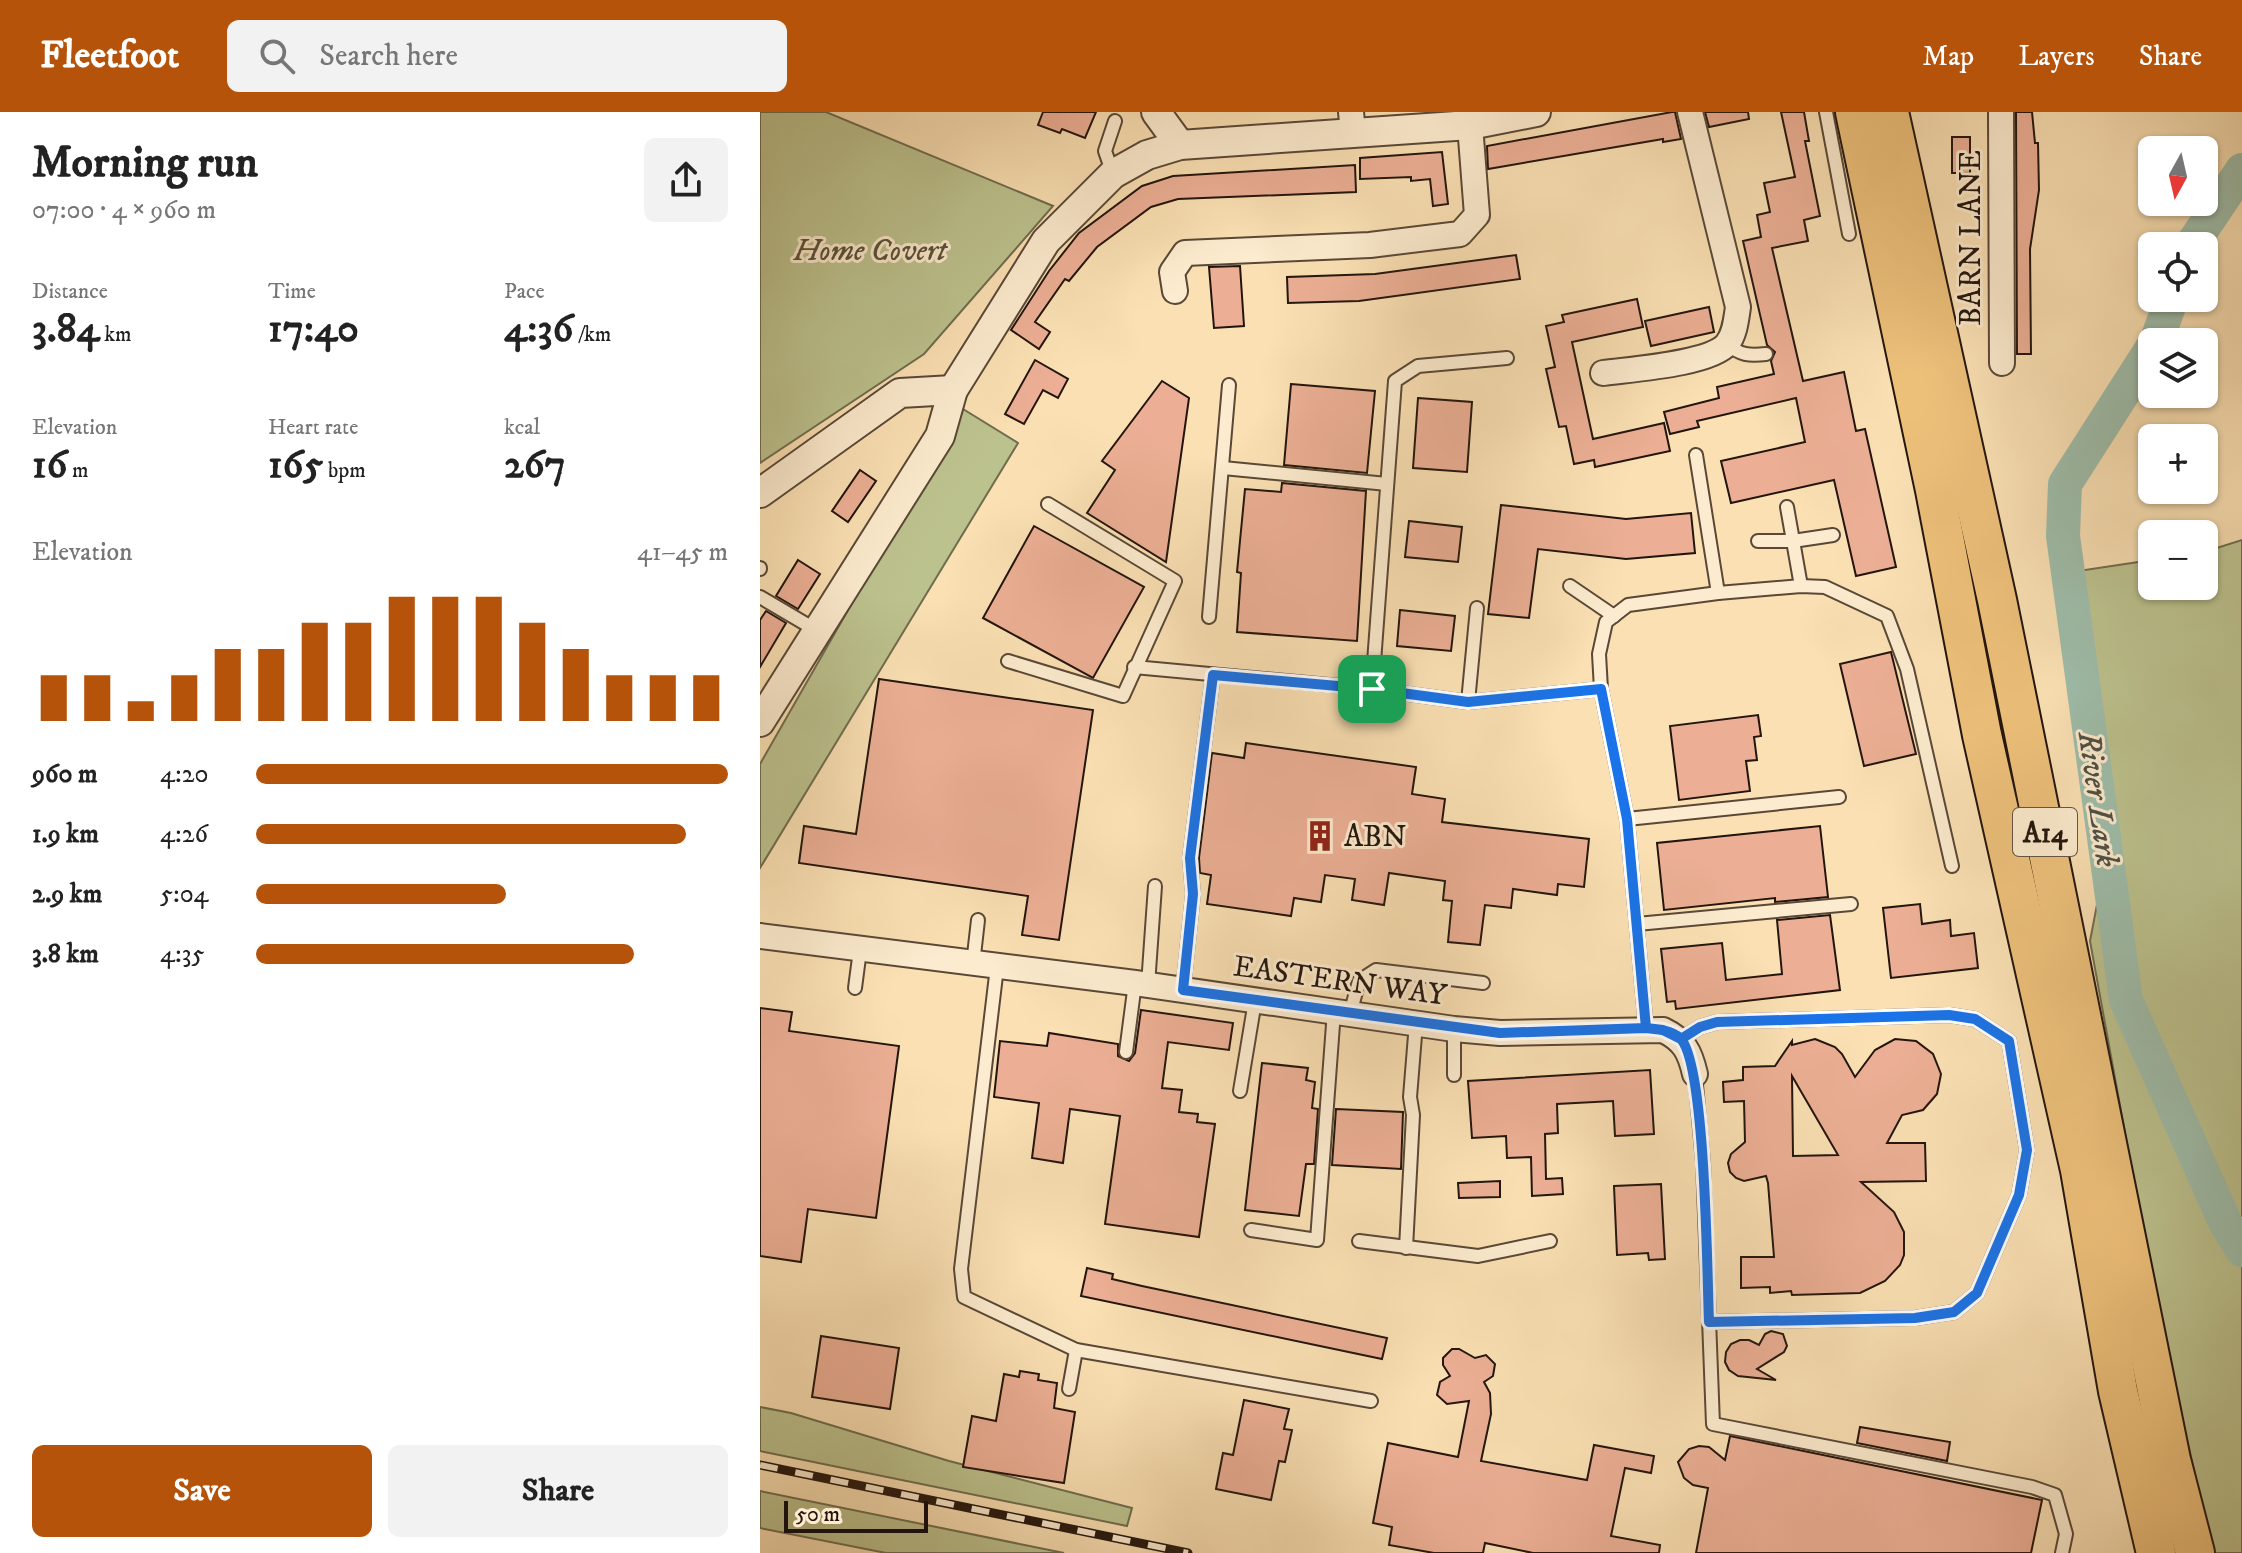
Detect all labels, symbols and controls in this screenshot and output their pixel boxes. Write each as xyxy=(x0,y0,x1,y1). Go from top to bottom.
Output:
search box xyxy=(227,20,787,92)
text: Fleetfoot xyxy=(40,32,179,80)
icon: search xyxy=(255,34,299,78)
text: Search here xyxy=(319,38,458,75)
text: Map xyxy=(1923,39,1974,74)
text: Layers xyxy=(2018,39,2095,74)
text: Share xyxy=(2139,39,2202,74)
text: Morning run xyxy=(32,136,258,191)
north arrow xyxy=(2138,136,2218,216)
map controls xyxy=(2138,136,2218,600)
button: share xyxy=(644,138,728,222)
street label: BARN LANE xyxy=(1953,150,1990,326)
text: 07:00 · 4 × 960 m xyxy=(32,194,216,227)
button: locate xyxy=(2138,232,2218,312)
park label: Home Covert xyxy=(793,233,948,270)
text: Distance xyxy=(32,278,108,305)
text: Time xyxy=(268,278,316,305)
text: Pace xyxy=(504,278,545,305)
text: 3.84 xyxy=(32,305,99,355)
text: 17:40 xyxy=(268,305,359,355)
text: 4:36 xyxy=(504,305,573,355)
text: km xyxy=(99,321,132,348)
text: /km xyxy=(573,321,611,348)
button: layers xyxy=(2138,328,2218,408)
text: Elevation xyxy=(32,414,117,441)
text: Heart rate xyxy=(268,414,358,441)
text: kcal xyxy=(504,414,540,441)
button: + xyxy=(2138,424,2218,504)
text: 16 xyxy=(32,441,67,491)
text: 165 xyxy=(268,441,323,491)
text: 267 xyxy=(504,441,566,491)
text: m xyxy=(67,457,89,484)
text: bpm xyxy=(323,457,366,484)
button: − xyxy=(2138,520,2218,600)
text: Elevation xyxy=(32,536,133,569)
text: 41–45 m xyxy=(637,536,728,569)
pin xyxy=(1338,655,1406,723)
icon: arrive xyxy=(1350,667,1394,711)
water label: River Lark xyxy=(2068,728,2126,870)
text: 960 m xyxy=(32,758,98,791)
text: 4:20 xyxy=(160,758,209,791)
road number: A14 xyxy=(2013,808,2077,856)
text: 1.9 km xyxy=(32,818,99,851)
text: 4:26 xyxy=(160,818,208,851)
building icon: ABN xyxy=(1303,819,1337,853)
place label: ABN xyxy=(1344,819,1407,856)
text: 2.9 km xyxy=(32,878,102,911)
text: 5:04 xyxy=(160,878,209,911)
text: 3.8 km xyxy=(32,938,99,971)
text: 4:35 xyxy=(160,938,204,971)
street label: EASTERN WAY xyxy=(1231,948,1450,1015)
button: Save xyxy=(32,1445,372,1537)
button: Share xyxy=(388,1445,728,1537)
scale bar xyxy=(784,1497,928,1533)
text: 50 m xyxy=(796,1501,840,1528)

